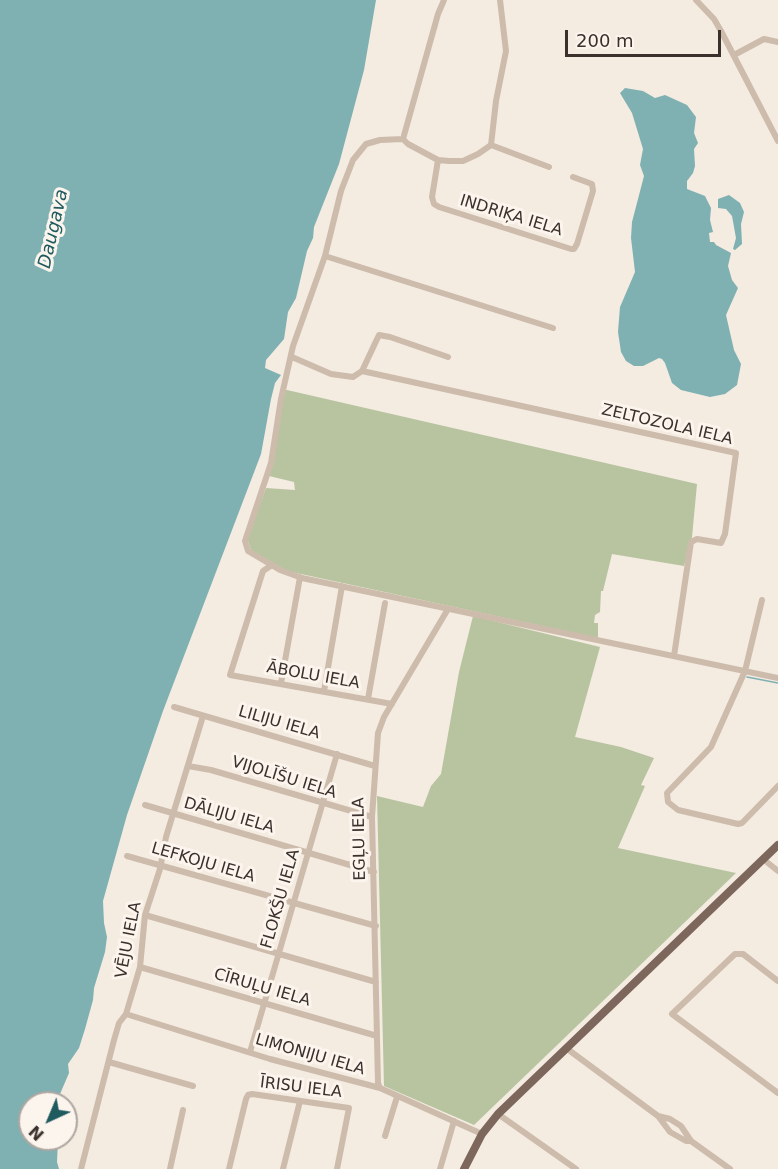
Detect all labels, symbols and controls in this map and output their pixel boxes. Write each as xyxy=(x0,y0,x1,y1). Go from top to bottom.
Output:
scale bar xyxy=(568,18,724,56)
text: 200 m xyxy=(576,30,634,51)
water label: Daugava xyxy=(34,187,74,271)
street label: INDRIĶA IELA xyxy=(457,191,565,241)
street label: ZELTOZOLA IELA xyxy=(600,401,734,449)
street label: ĀBOLU IELA xyxy=(265,658,361,694)
street label: LILIJU IELA xyxy=(236,702,322,744)
street label: VIJOLĪŠU IELA xyxy=(229,753,339,803)
street label: DĀLIJU IELA xyxy=(182,794,276,838)
street label: EGĻU IELA xyxy=(350,797,370,881)
street label: LEFKOJU IELA xyxy=(149,839,257,887)
street label: FLOKŠU IELA xyxy=(258,847,304,951)
street label: VĒJU IELA xyxy=(112,900,146,980)
street label: CĪRUĻU IELA xyxy=(212,965,312,1011)
street label: LIMONIJU IELA xyxy=(253,1030,367,1080)
street label: ĪRISU IELA xyxy=(259,1073,343,1103)
north arrow xyxy=(18,1091,78,1151)
text: N xyxy=(25,1121,48,1144)

